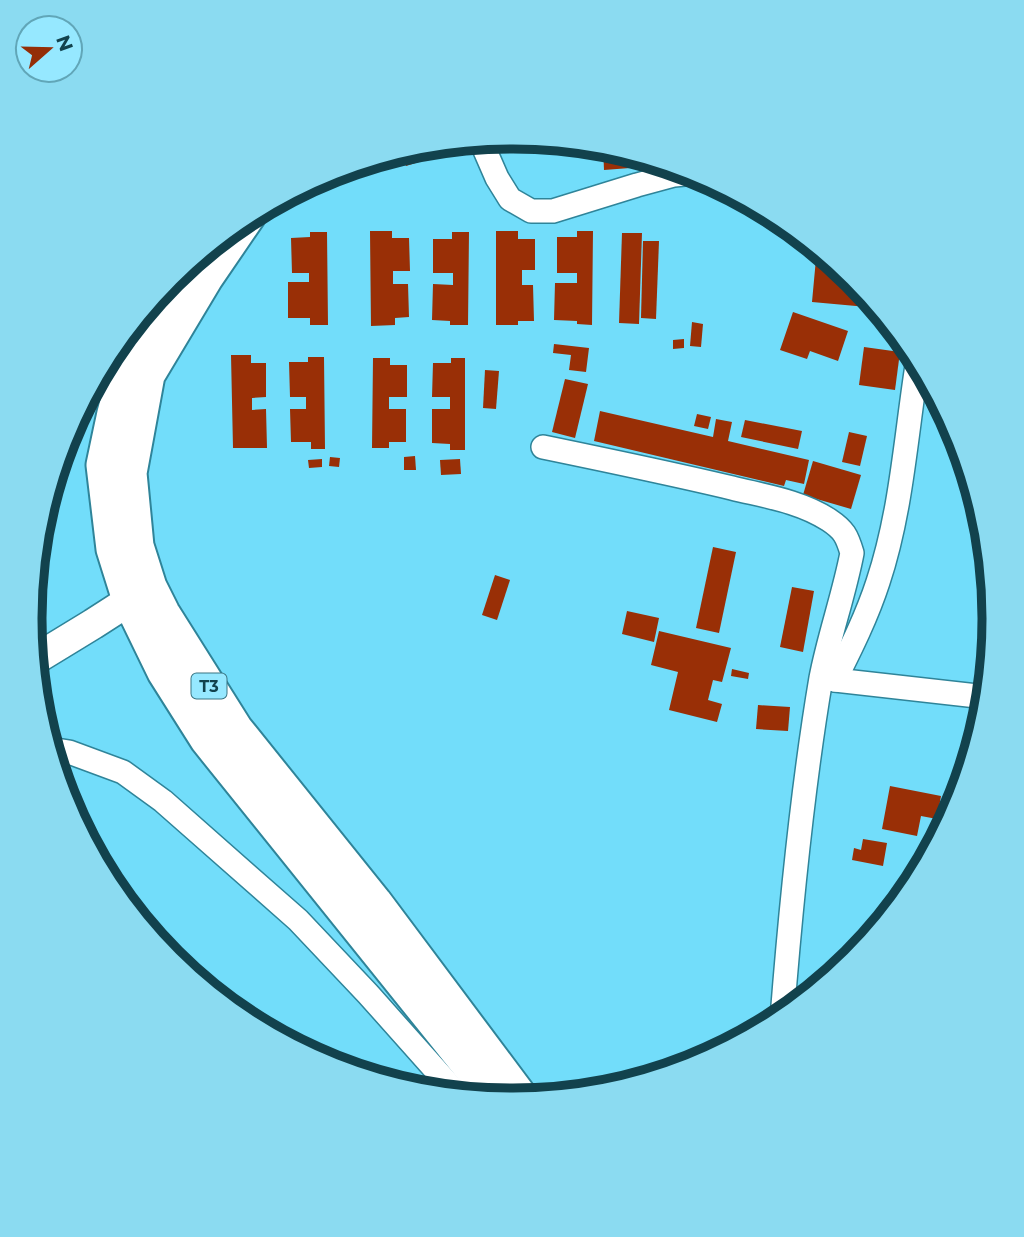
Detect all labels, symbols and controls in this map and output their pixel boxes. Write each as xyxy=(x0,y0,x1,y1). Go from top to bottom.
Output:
north arrow xyxy=(14,14,84,84)
text: N xyxy=(51,32,78,55)
road number: T3 xyxy=(192,674,227,698)

